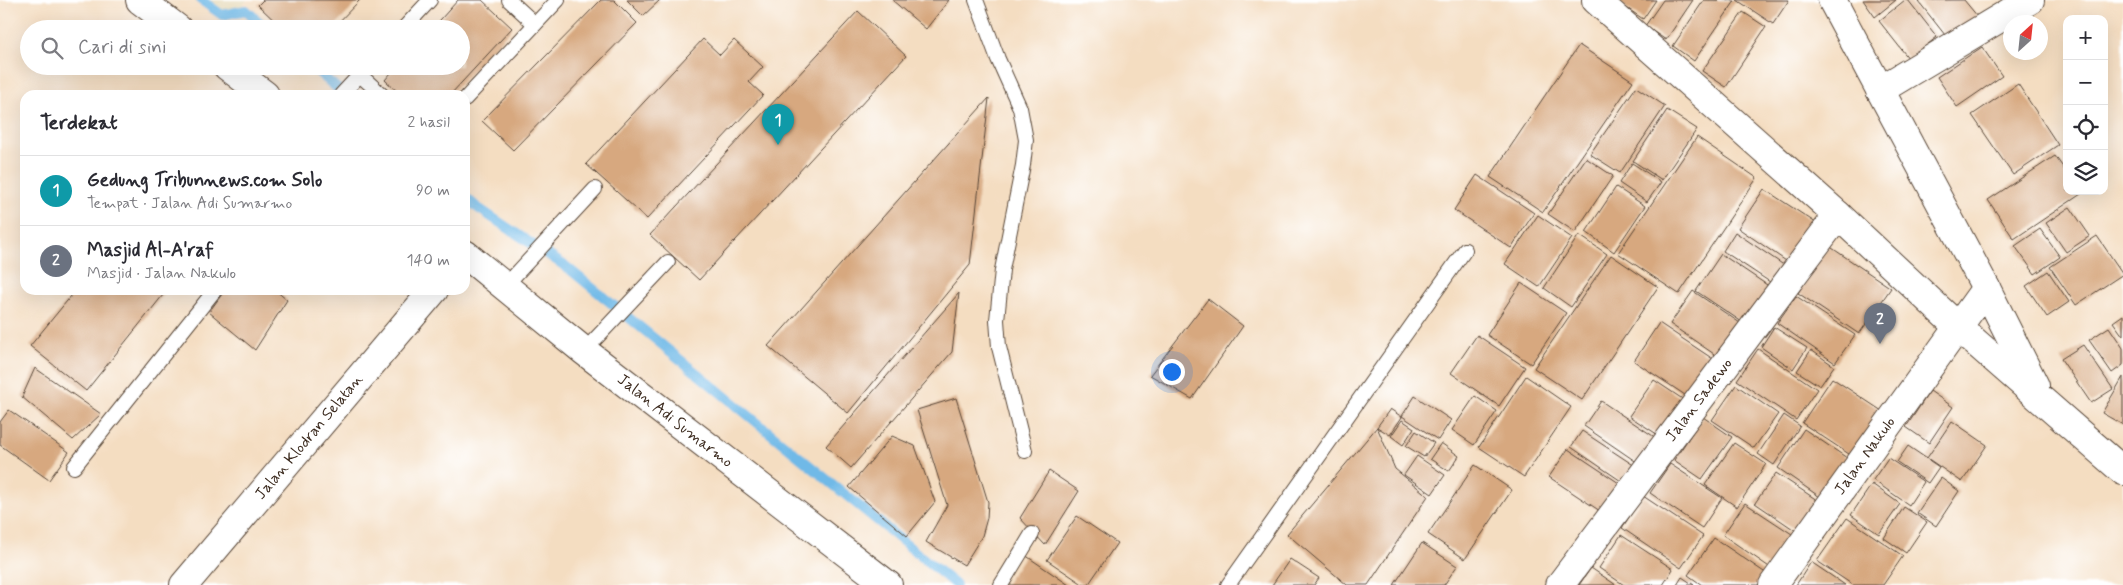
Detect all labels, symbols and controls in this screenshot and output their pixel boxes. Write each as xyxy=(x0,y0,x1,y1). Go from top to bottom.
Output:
north arrow xyxy=(2003,15,2048,60)
map controls xyxy=(2063,15,2108,195)
button: + xyxy=(2063,15,2108,60)
search box xyxy=(20,20,470,75)
icon: search xyxy=(38,34,66,62)
text: Cari di sini xyxy=(78,35,166,60)
button: − xyxy=(2063,60,2108,105)
pin: 1 xyxy=(762,104,794,145)
button: locate xyxy=(2063,105,2108,150)
text: Terdekat xyxy=(40,109,118,137)
text: 2 hasil xyxy=(408,112,450,133)
button: layers xyxy=(2063,150,2108,195)
text: Gedung Tribunnews.com Solo xyxy=(87,168,322,193)
text: 1 xyxy=(52,180,60,201)
text: 90 m xyxy=(416,180,450,201)
text: Tempat · Jalan Adi Sumarmo xyxy=(87,193,292,214)
text: Masjid Al-A'raf xyxy=(87,238,214,263)
text: 2 xyxy=(52,250,60,271)
text: 140 m xyxy=(406,250,450,271)
text: Masjid · Jalan Nakulo xyxy=(87,263,236,284)
pin: 2 xyxy=(1864,303,1896,344)
street label: Jalan Sadewo xyxy=(1661,354,1737,446)
your location xyxy=(1159,359,1185,385)
street label: Jalan Adi Sumarmo xyxy=(613,369,737,473)
street label: Jalan Klodran Selatan xyxy=(250,370,368,504)
street label: Jalan Nakulo xyxy=(1830,413,1900,499)

